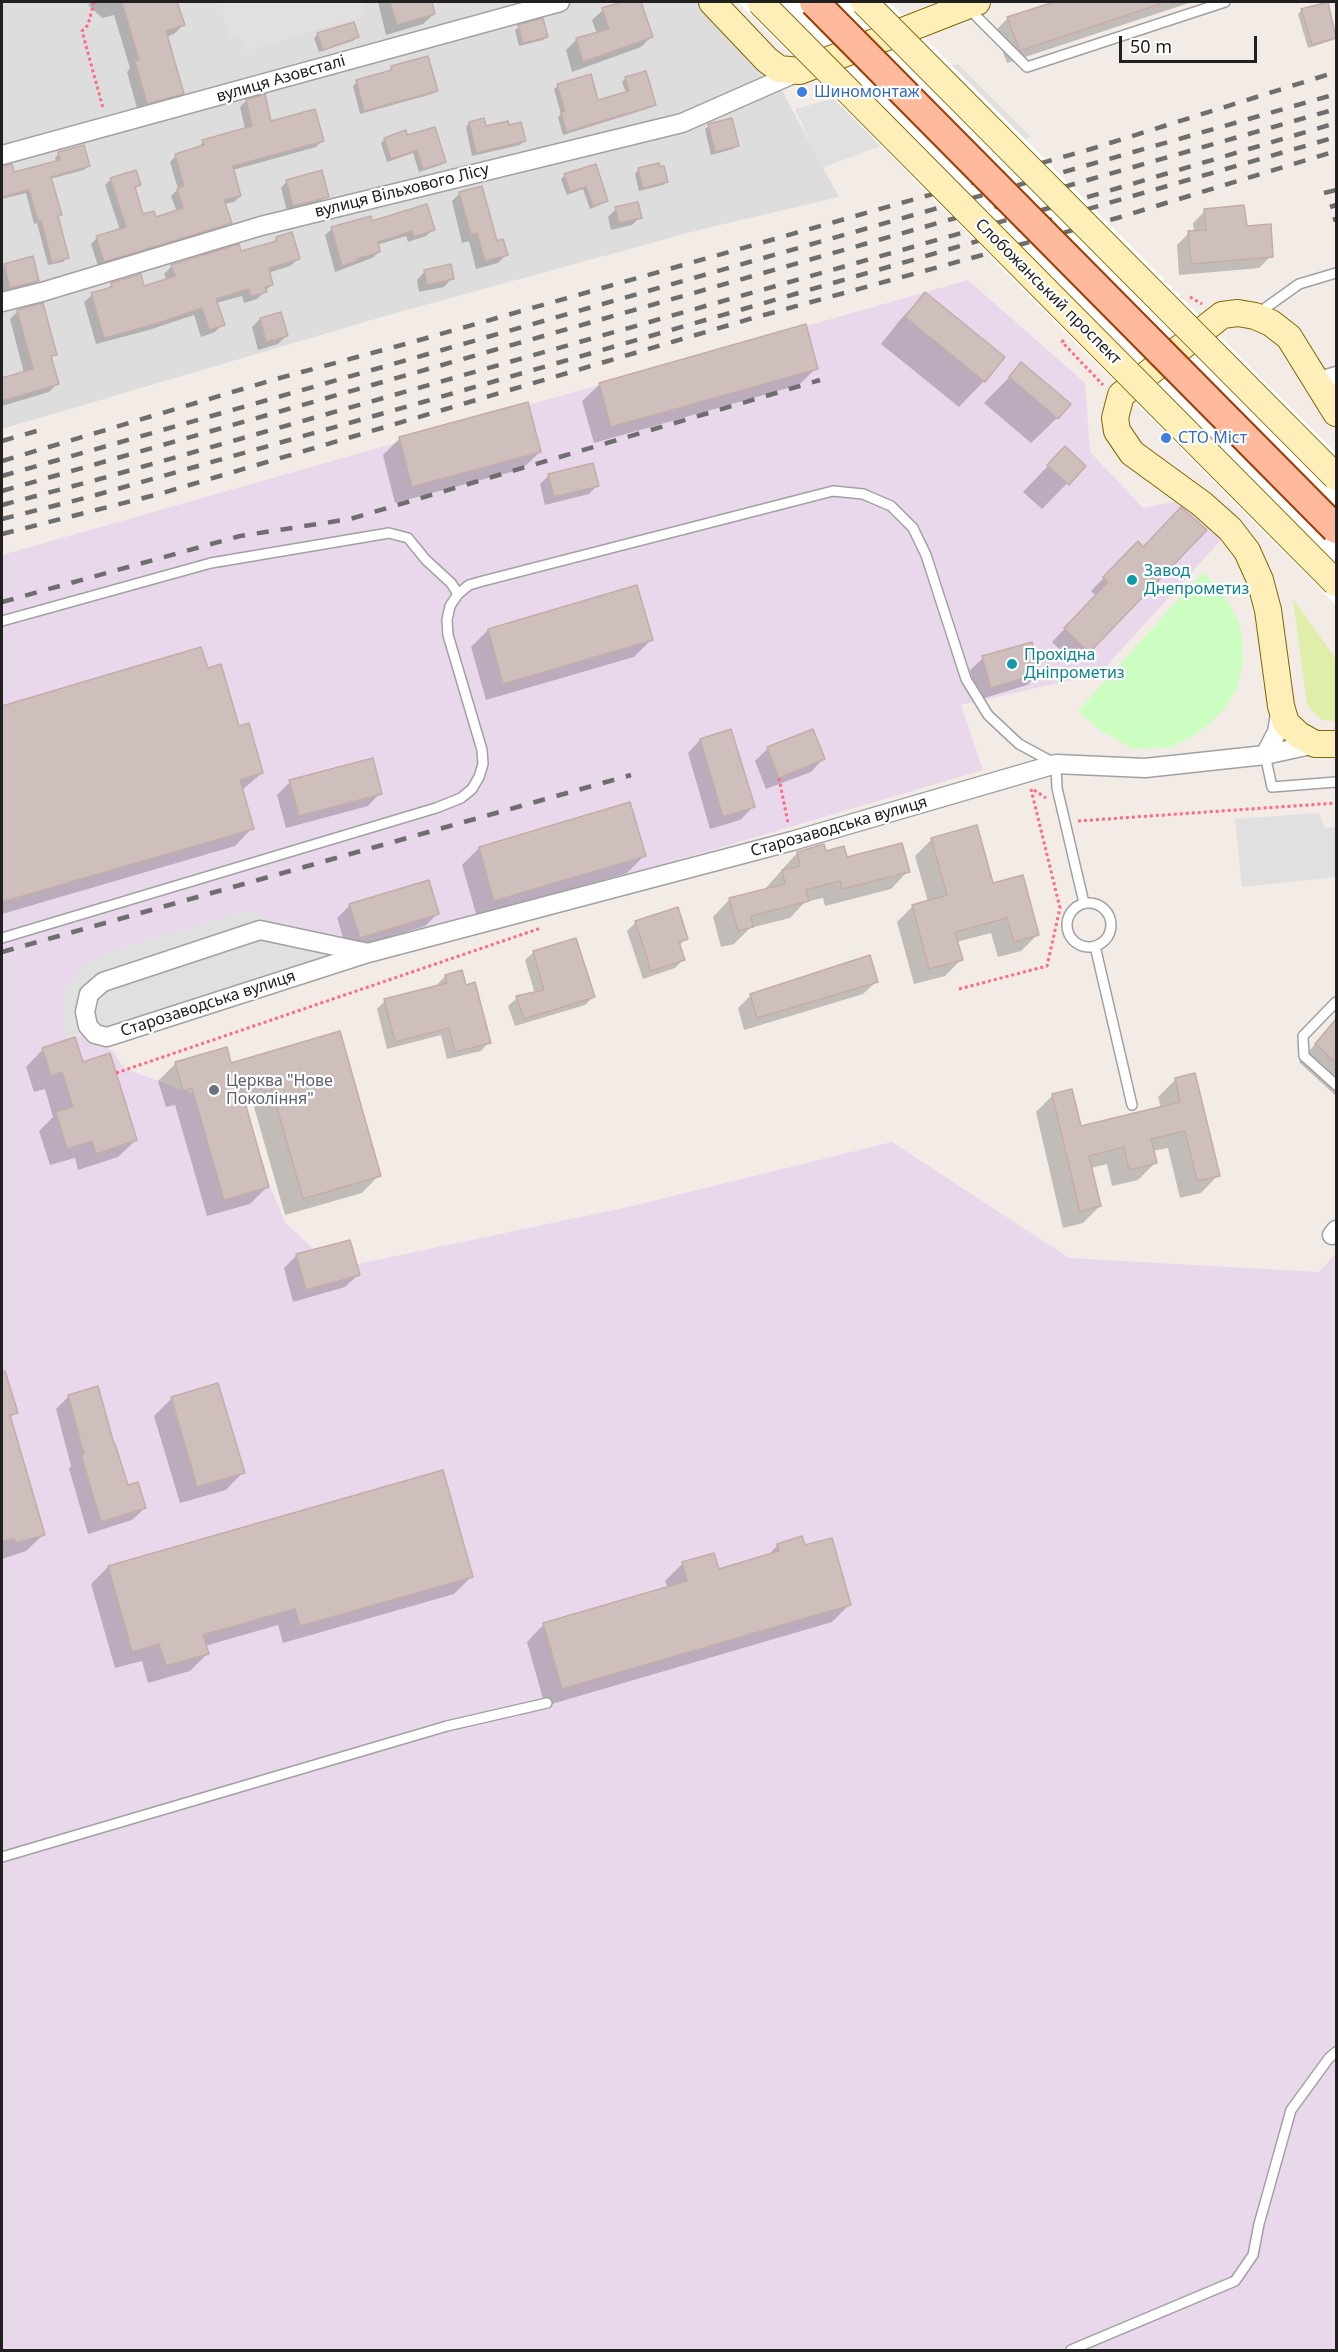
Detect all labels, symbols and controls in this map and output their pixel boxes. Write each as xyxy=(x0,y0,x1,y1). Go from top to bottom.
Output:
scale bar xyxy=(1122,24,1260,62)
text: 50 m xyxy=(1130,34,1172,58)
street label: вулиця Азовсталі xyxy=(214,51,348,107)
place label: Шиномонтаж xyxy=(814,82,920,102)
marker: Шиномонтаж xyxy=(795,85,809,99)
street label: вулиця Вільхового Лісу xyxy=(313,160,491,222)
street label: Слобожанський проспект xyxy=(971,215,1125,369)
place label: СТО Міст xyxy=(1178,428,1247,448)
marker: СТО Міст xyxy=(1159,431,1173,445)
place label: Завод Днепрометиз xyxy=(1144,561,1249,599)
marker: Завод Днепрометиз xyxy=(1125,573,1139,587)
place label: Прохідна Дніпрометиз xyxy=(1024,645,1125,683)
marker: Прохідна Дніпрометиз xyxy=(1005,657,1019,671)
street label: Старозаводська вулиця xyxy=(748,793,930,861)
street label: Старозаводська вулиця xyxy=(118,967,298,1041)
place label: Церква "Нове Покоління" xyxy=(226,1071,333,1109)
marker: Церква "Нове Покоління" xyxy=(207,1083,221,1097)

